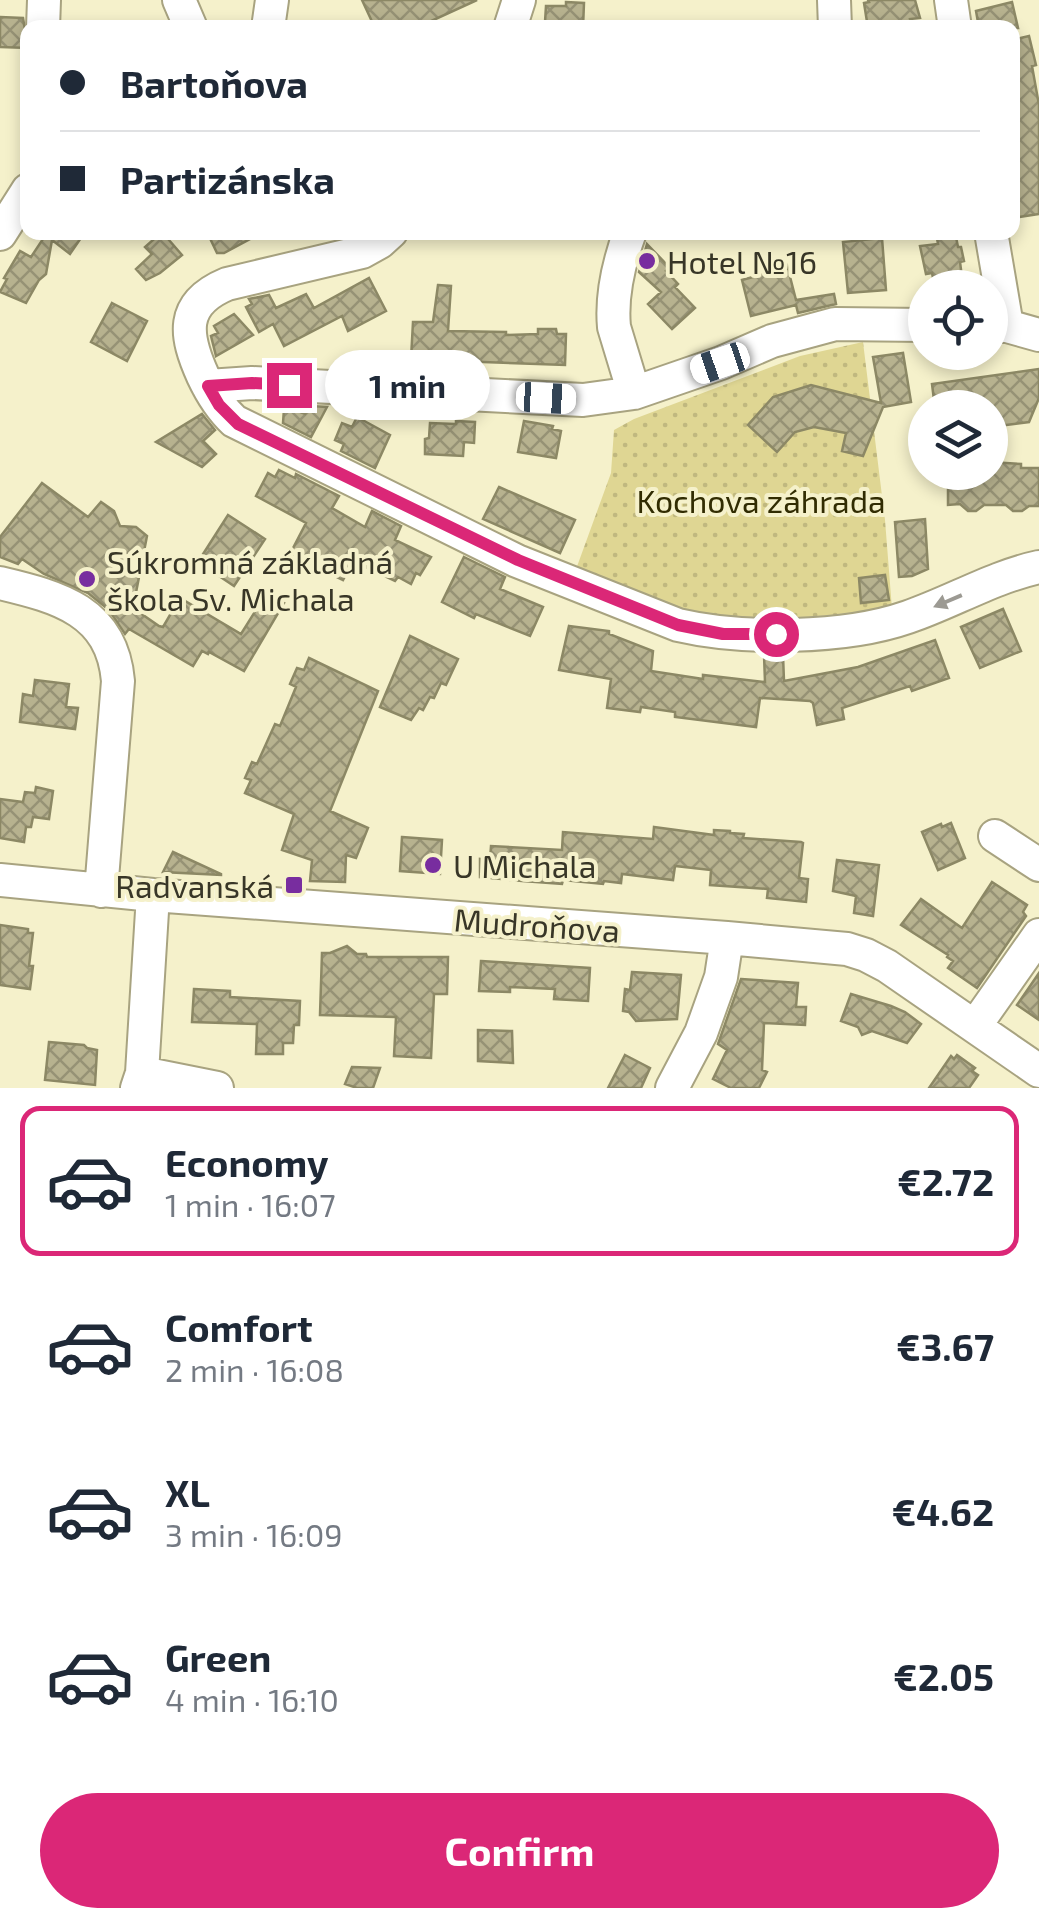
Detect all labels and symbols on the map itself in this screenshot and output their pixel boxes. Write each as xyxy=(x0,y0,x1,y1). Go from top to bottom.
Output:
place label: Hotel №16 xyxy=(667,242,817,280)
marker: Hotel №16 xyxy=(636,250,658,272)
car xyxy=(687,339,753,387)
callout: 1 min xyxy=(324,350,489,420)
route end xyxy=(267,363,312,408)
car xyxy=(515,381,577,415)
park label: Kochova záhrada xyxy=(636,481,886,519)
place label: Súkromná základná škola Sv. Michala xyxy=(107,542,393,617)
marker: Súkromná základná škola Sv. Michala xyxy=(76,568,98,590)
one-way arrow xyxy=(933,593,963,609)
route start xyxy=(754,612,799,657)
place label: U Michala xyxy=(453,846,596,884)
marker: U Michala xyxy=(422,854,444,876)
place label: Radvanská xyxy=(115,866,274,904)
marker: Radvanská xyxy=(283,874,305,896)
street label: Mudroňova xyxy=(453,899,621,949)

